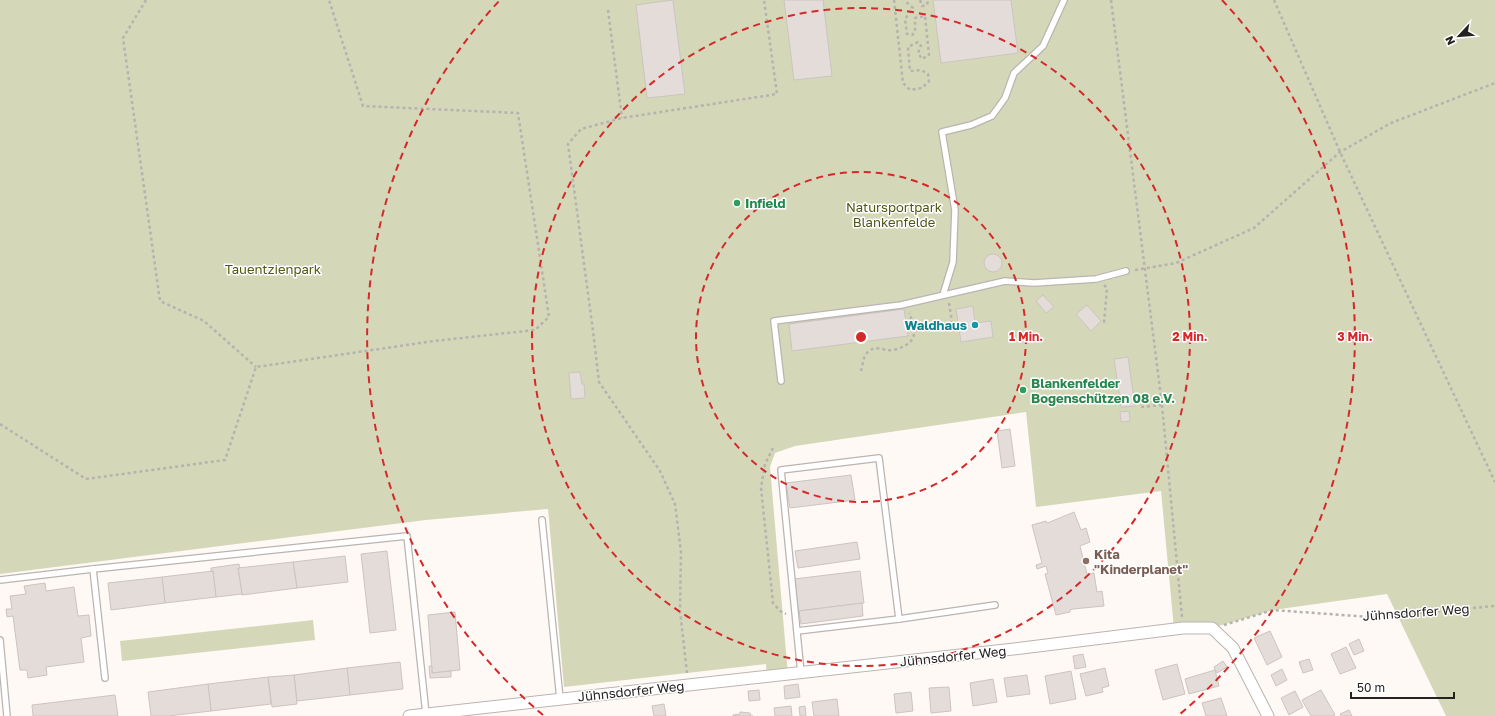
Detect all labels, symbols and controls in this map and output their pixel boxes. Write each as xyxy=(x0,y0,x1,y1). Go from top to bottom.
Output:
north arrow xyxy=(1439,16,1479,56)
text: N xyxy=(1442,34,1457,47)
place label: Infield xyxy=(745,195,786,211)
marker: Infield xyxy=(732,198,742,208)
park label: Natursportpark Blankenfelde xyxy=(846,199,943,230)
park label: Tauentzienpark xyxy=(225,261,322,277)
place label: Waldhaus xyxy=(904,317,967,333)
marker: Waldhaus xyxy=(970,320,980,330)
text: 1 Min. xyxy=(1009,329,1043,344)
text: 2 Min. xyxy=(1172,329,1208,344)
text: 3 Min. xyxy=(1337,329,1373,344)
centre of rings xyxy=(854,330,868,344)
place label: Blankenfelder Bogenschützen 08 e.V. xyxy=(1031,375,1175,406)
marker: Blankenfelder Bogenschützen 08 e.V. xyxy=(1018,385,1028,395)
place label: Kita "Kinderplanet" xyxy=(1094,546,1188,577)
marker: Kita "Kinderplanet" xyxy=(1081,556,1091,566)
street label: Jühnsdorfer Weg xyxy=(1362,600,1470,624)
street label: Jühnsdorfer Weg xyxy=(899,642,1007,670)
scale bar xyxy=(1351,674,1454,700)
street label: Jühnsdorfer Weg xyxy=(577,677,685,705)
text: 50 m xyxy=(1357,680,1385,695)

